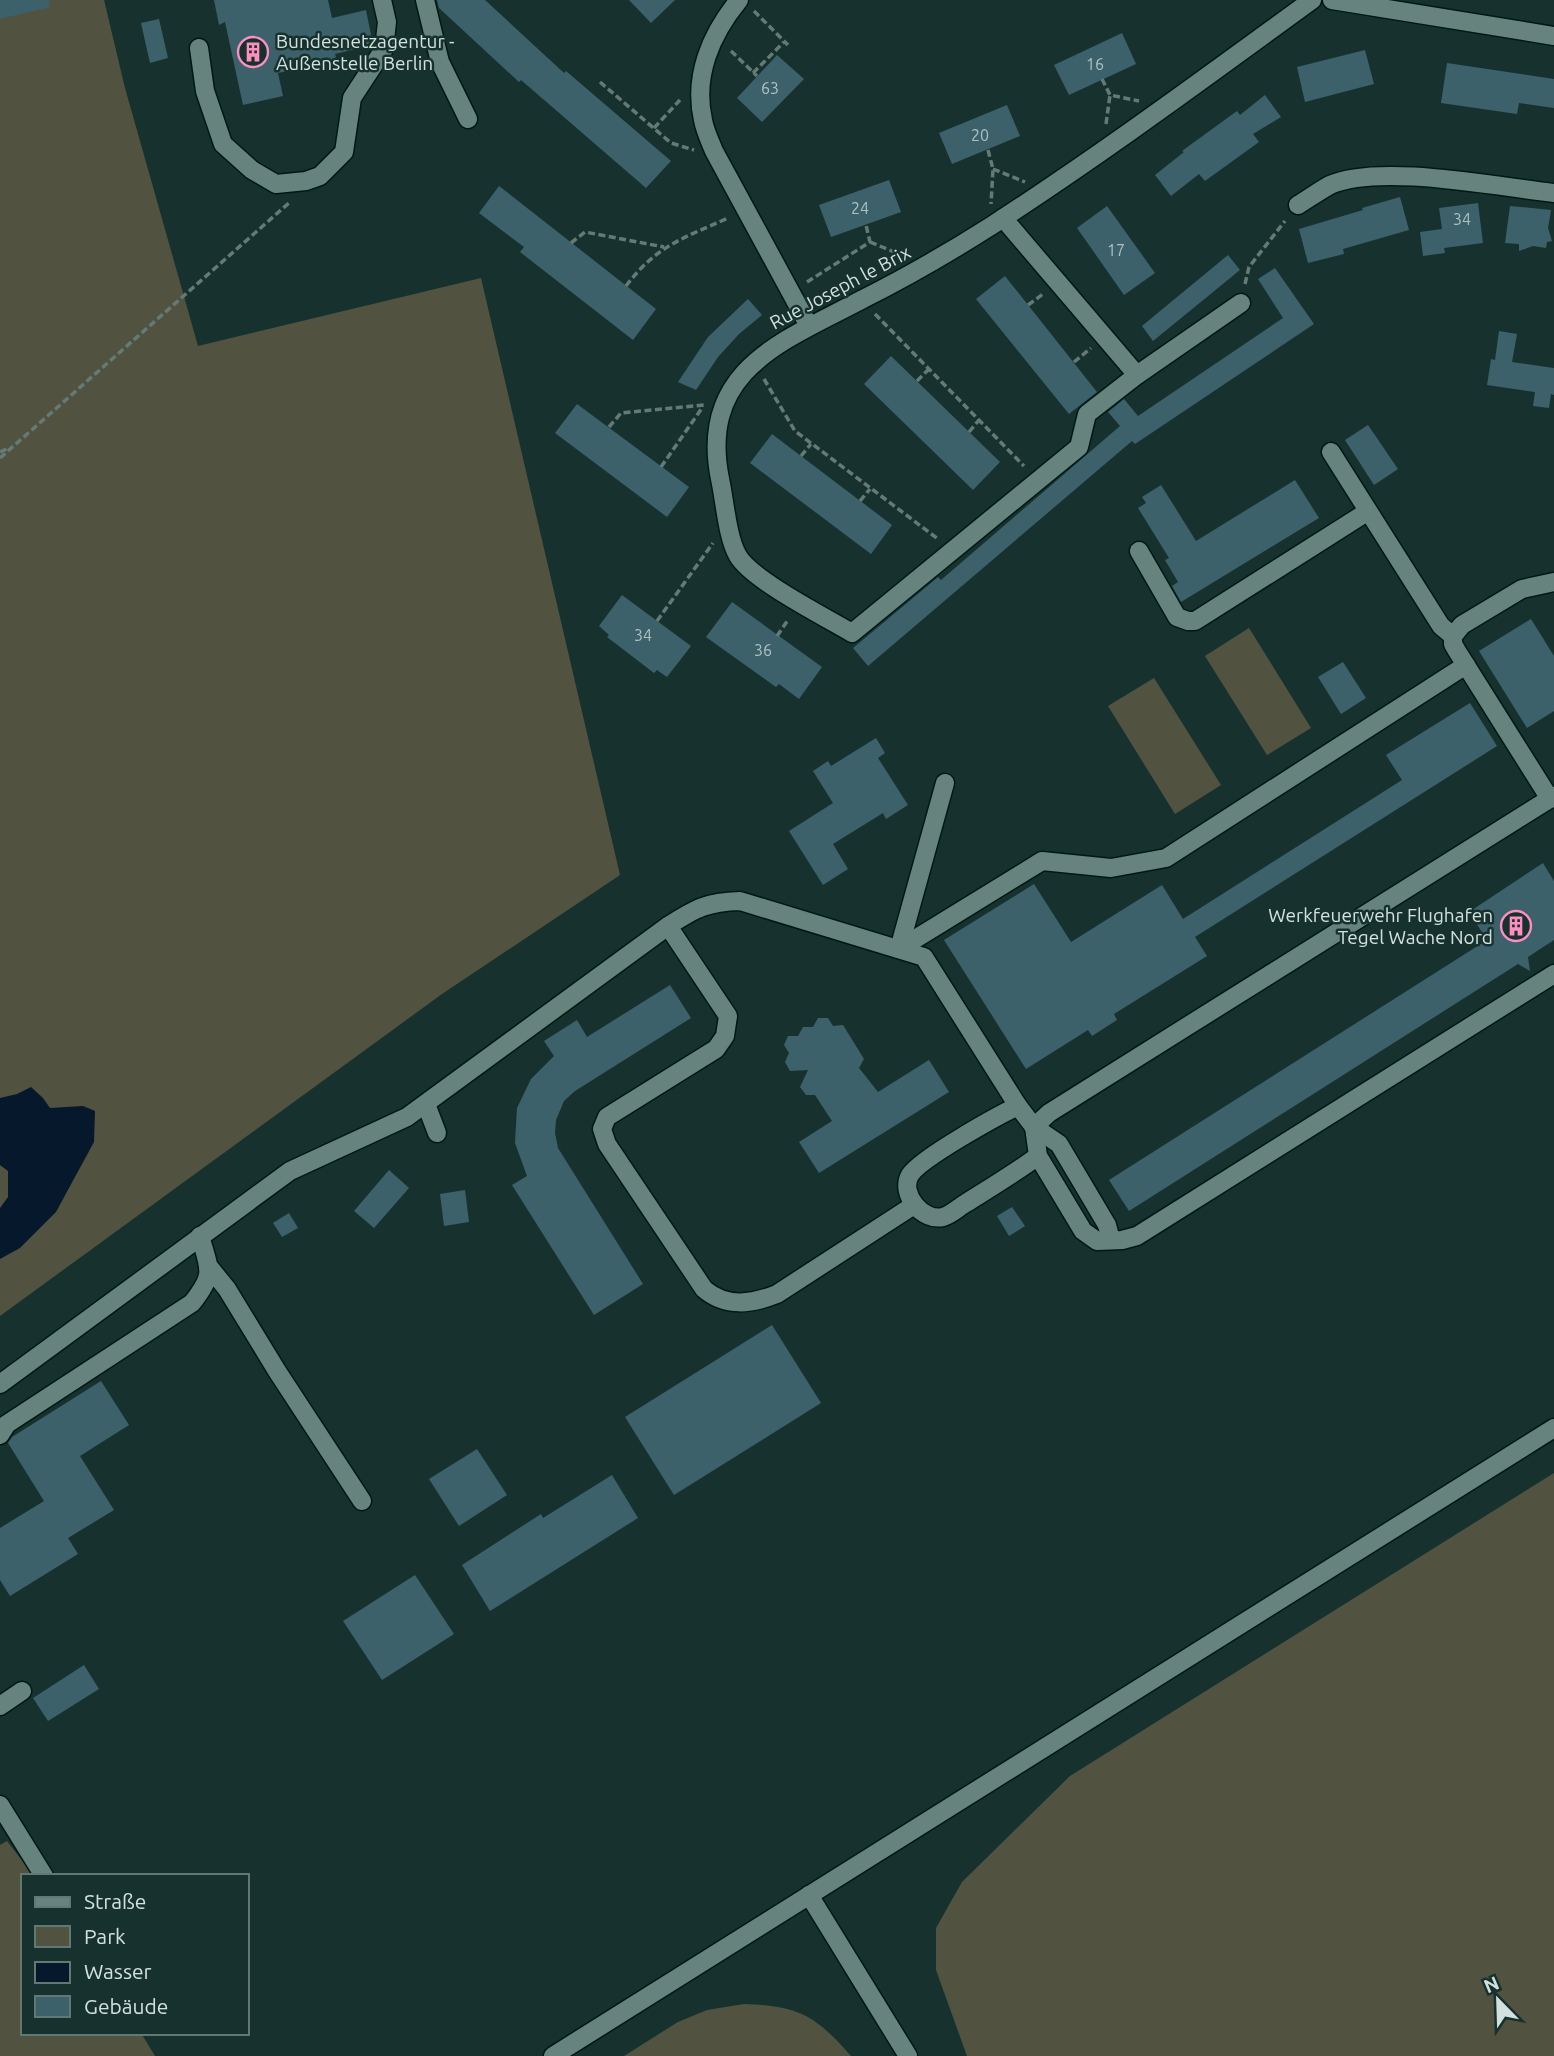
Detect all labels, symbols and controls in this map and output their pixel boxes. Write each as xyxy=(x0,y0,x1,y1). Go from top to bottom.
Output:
place label: Bundesnetzagentur - Außenstelle Berlin xyxy=(276,30,455,74)
building icon: Bundesnetzagentur - Außenstelle Berlin xyxy=(236,35,270,69)
house number: 16 xyxy=(1086,55,1104,73)
house number: 63 xyxy=(761,79,779,97)
house number: 20 xyxy=(971,126,989,144)
house number: 24 xyxy=(851,199,869,217)
house number: 34 xyxy=(1453,210,1471,228)
street label: Rue Joseph le Brix xyxy=(766,240,915,333)
house number: 17 xyxy=(1107,241,1125,259)
house number: 34 xyxy=(634,626,652,644)
house number: 36 xyxy=(754,641,772,659)
place label: Werkfeuerwehr Flughafen Tegel Wache Nord xyxy=(1268,904,1493,948)
building icon: Werkfeuerwehr Flughafen Tegel Wache Nord xyxy=(1499,909,1533,943)
legend xyxy=(21,1874,248,2035)
text: Straße xyxy=(84,1889,146,1913)
text: Park xyxy=(84,1924,126,1948)
text: Wasser xyxy=(84,1959,152,1983)
north arrow xyxy=(1463,1965,1533,2035)
text: N xyxy=(1481,1971,1502,1997)
text: Gebäude xyxy=(84,1994,168,2018)

